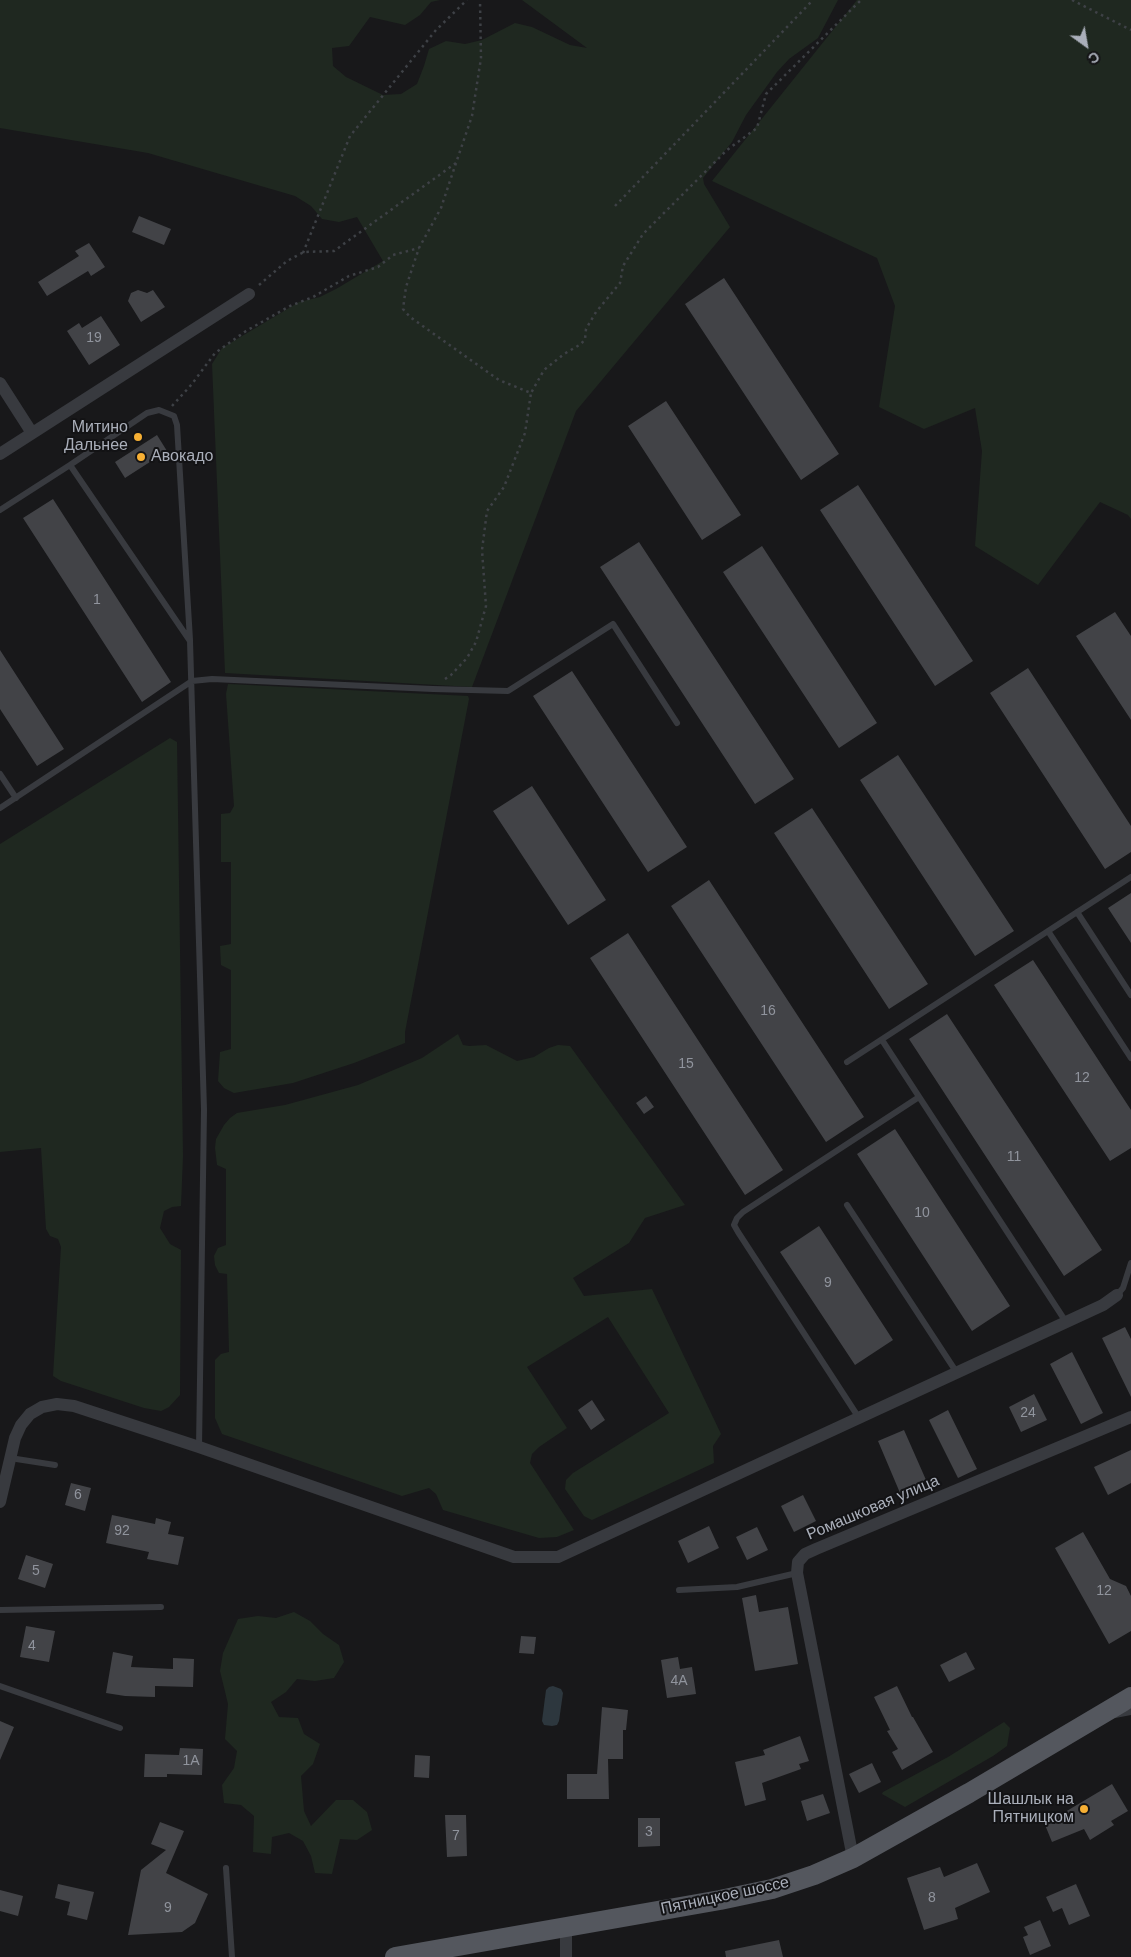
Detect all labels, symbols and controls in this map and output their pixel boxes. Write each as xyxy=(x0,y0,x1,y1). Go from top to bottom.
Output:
north arrow xyxy=(1061,20,1111,70)
text: С xyxy=(1085,48,1102,67)
house number: 19 xyxy=(86,330,102,346)
place label: Митино Дальнее xyxy=(64,418,128,456)
marker: Митино Дальнее xyxy=(132,431,144,443)
place label: Авокадо xyxy=(151,447,213,467)
marker: Авокадо xyxy=(135,451,147,463)
house number: 1 xyxy=(93,592,101,608)
house number: 16 xyxy=(760,1003,776,1019)
house number: 15 xyxy=(678,1056,694,1072)
house number: 12 xyxy=(1074,1070,1090,1086)
house number: 11 xyxy=(1007,1149,1021,1165)
house number: 10 xyxy=(914,1205,930,1221)
house number: 9 xyxy=(824,1275,832,1291)
house number: 24 xyxy=(1020,1405,1036,1421)
street label: Ромашковая улица xyxy=(804,1471,942,1545)
house number: 6 xyxy=(74,1487,82,1503)
house number: 92 xyxy=(114,1523,130,1539)
house number: 5 xyxy=(32,1563,40,1579)
house number: 12 xyxy=(1096,1583,1112,1599)
house number: 4 xyxy=(28,1638,36,1654)
house number: 4А xyxy=(670,1673,688,1689)
house number: 1А xyxy=(182,1753,200,1769)
place label: Шашлык на Пятницком xyxy=(988,1790,1074,1828)
marker: Шашлык на Пятницком xyxy=(1078,1803,1090,1815)
house number: 3 xyxy=(645,1824,653,1840)
house number: 7 xyxy=(452,1828,460,1844)
street label: Пятницкое шоссе xyxy=(659,1873,791,1919)
house number: 8 xyxy=(928,1890,936,1906)
house number: 9 xyxy=(164,1900,172,1916)

